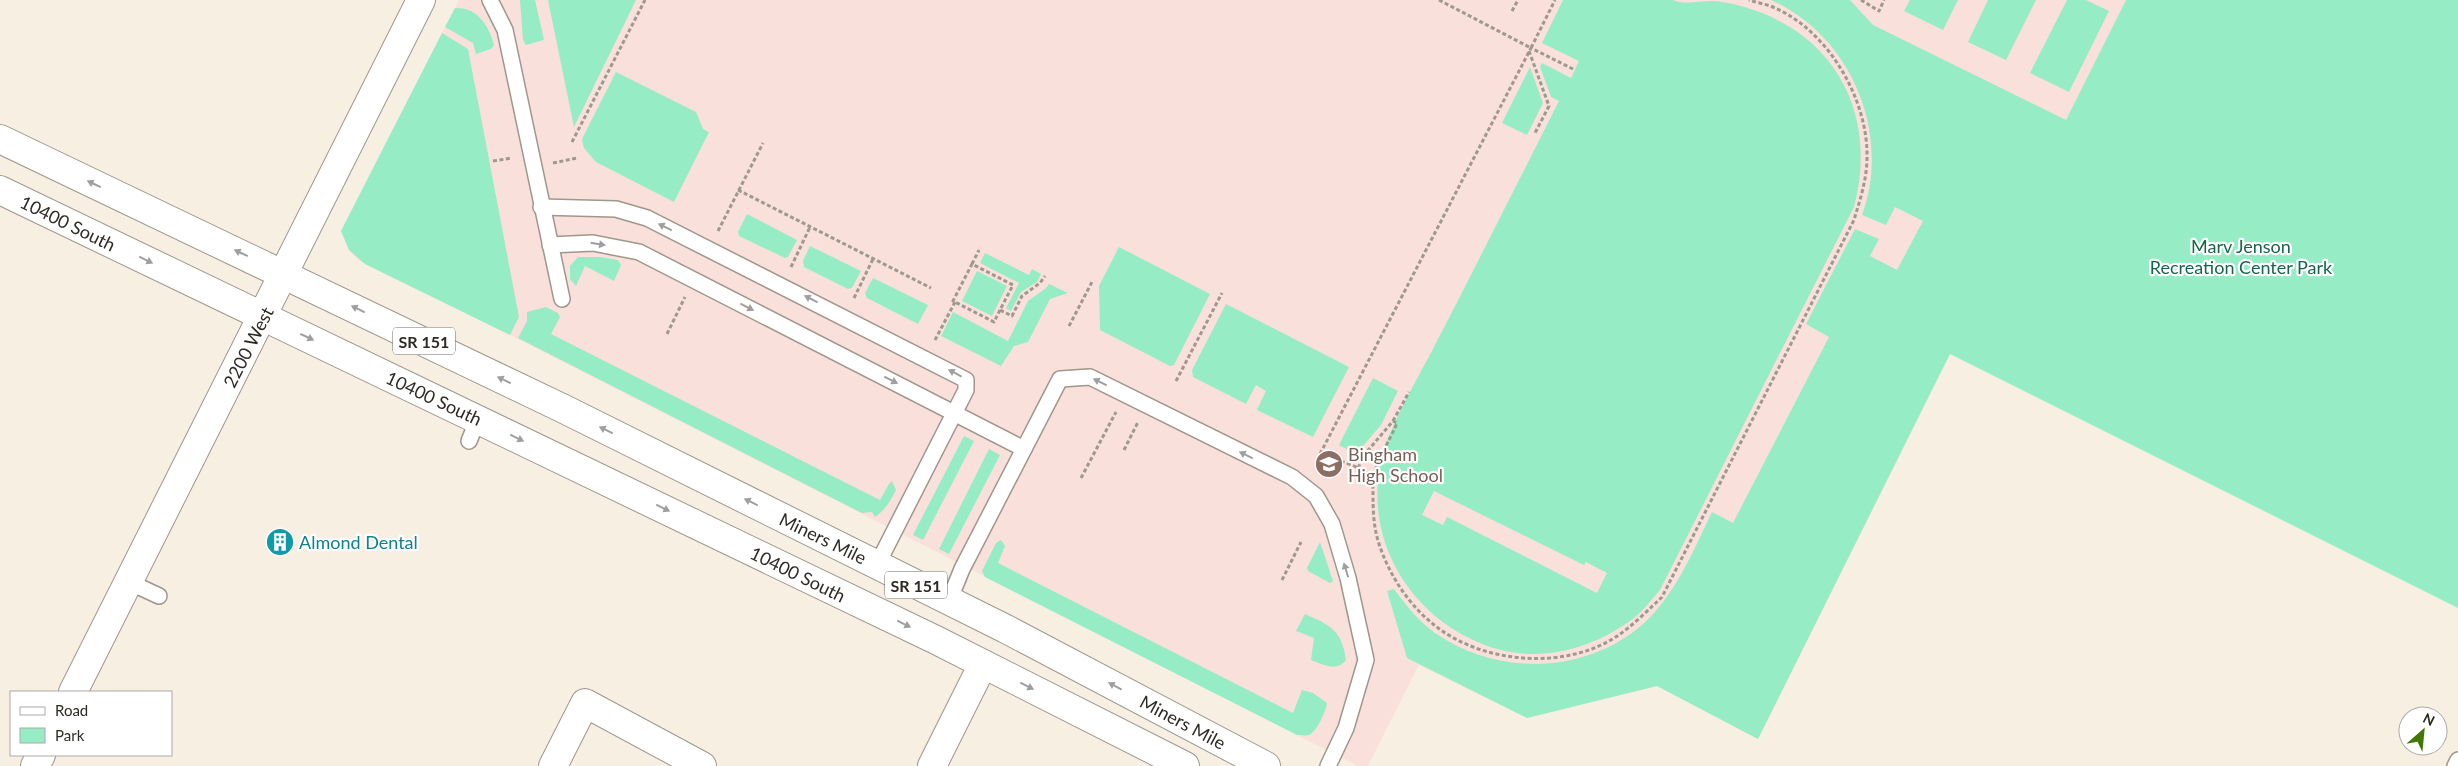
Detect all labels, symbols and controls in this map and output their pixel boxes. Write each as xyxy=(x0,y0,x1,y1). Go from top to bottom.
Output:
one-way arrow xyxy=(87,180,101,188)
street label: 10400 South xyxy=(17,190,119,256)
one-way arrow xyxy=(658,223,672,231)
park label: Marv Jenson Recreation Center Park xyxy=(2150,235,2333,278)
one-way arrow xyxy=(590,240,606,248)
one-way arrow xyxy=(234,249,248,257)
one-way arrow xyxy=(138,256,153,264)
one-way arrow xyxy=(803,295,818,303)
street label: 2200 West xyxy=(218,303,278,391)
one-way arrow xyxy=(739,303,754,311)
one-way arrow xyxy=(351,305,365,313)
road number: SR 151 xyxy=(393,328,455,354)
one-way arrow xyxy=(300,334,314,342)
street label: 10400 South xyxy=(383,366,485,430)
one-way arrow xyxy=(948,369,962,378)
one-way arrow xyxy=(497,376,511,384)
one-way arrow xyxy=(884,376,899,385)
one-way arrow xyxy=(1093,378,1108,387)
one-way arrow xyxy=(599,426,613,434)
one-way arrow xyxy=(510,434,524,442)
place label: Bingham High School xyxy=(1348,443,1443,486)
school or university icon: Bingham High School xyxy=(1314,449,1344,479)
one-way arrow xyxy=(1239,450,1253,458)
one-way arrow xyxy=(744,498,759,506)
one-way arrow xyxy=(656,504,670,512)
street label: Miners Mile xyxy=(776,508,870,568)
building icon: Almond Dental xyxy=(265,527,295,557)
place label: Almond Dental xyxy=(299,531,418,553)
street label: 10400 South xyxy=(747,541,849,607)
one-way arrow xyxy=(1341,563,1349,578)
road number: SR 151 xyxy=(885,572,947,598)
one-way arrow xyxy=(897,620,911,628)
one-way arrow xyxy=(1020,682,1034,690)
one-way arrow xyxy=(1108,682,1122,690)
street label: Miners Mile xyxy=(1136,690,1230,754)
legend xyxy=(10,691,172,756)
text: Road xyxy=(55,701,88,719)
north arrow xyxy=(2398,706,2448,756)
text: N xyxy=(2420,709,2438,729)
text: Park xyxy=(55,726,85,744)

